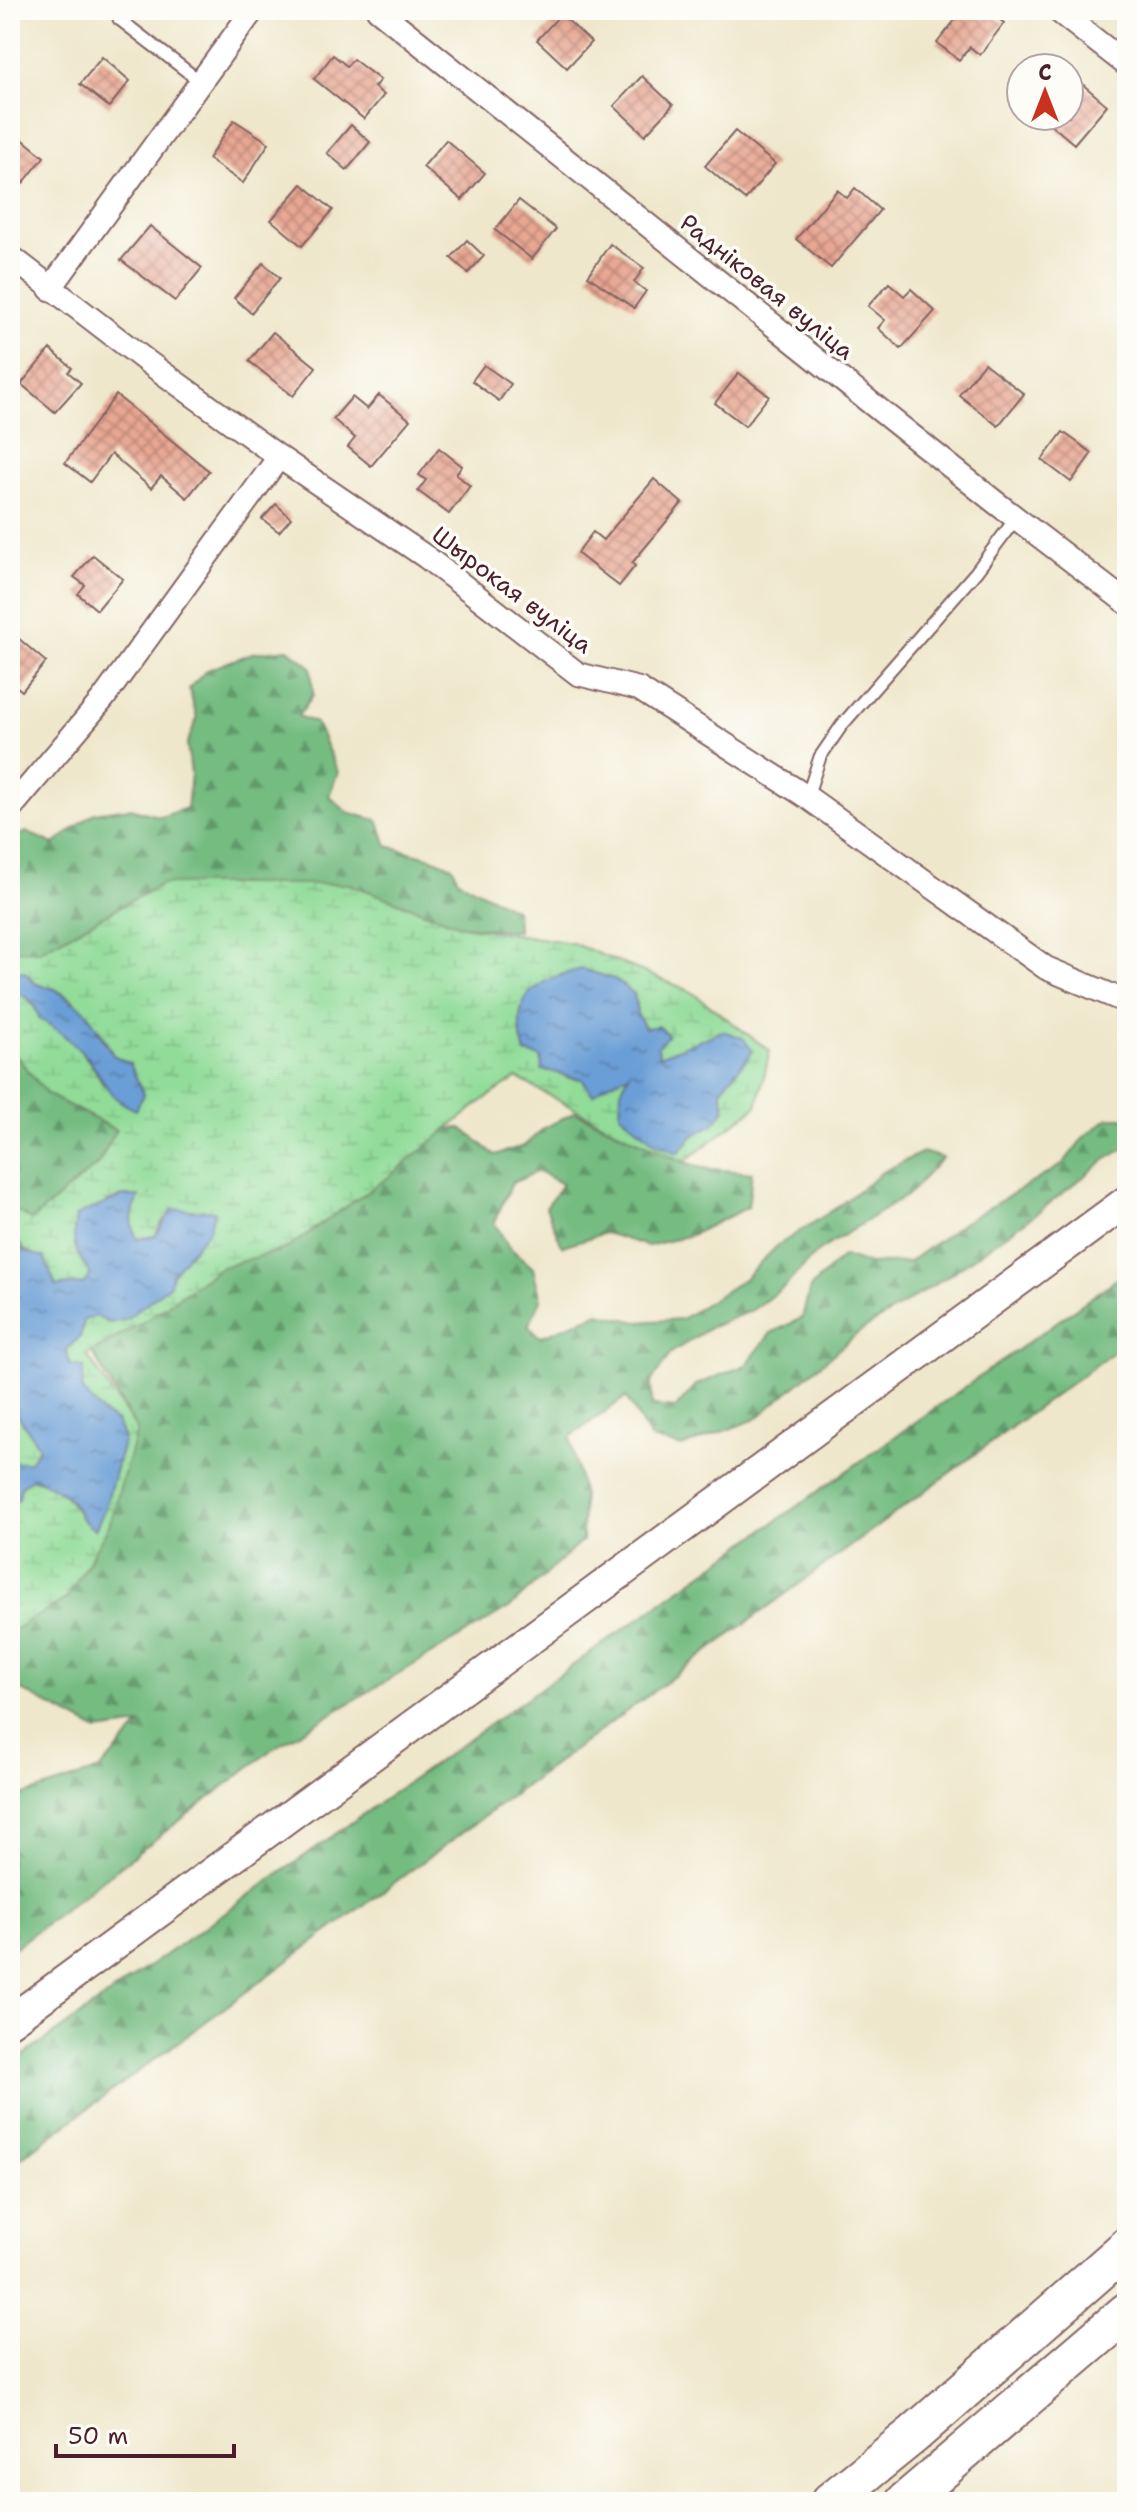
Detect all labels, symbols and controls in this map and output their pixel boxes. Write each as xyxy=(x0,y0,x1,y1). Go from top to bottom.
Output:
north arrow xyxy=(1005,52,1085,132)
text: С xyxy=(1038,58,1052,87)
street label: Радніковая вуліца xyxy=(673,207,861,367)
street label: Шырокая вуліца xyxy=(425,519,599,661)
scale bar xyxy=(56,2408,234,2458)
text: 50 m xyxy=(68,2420,128,2452)

